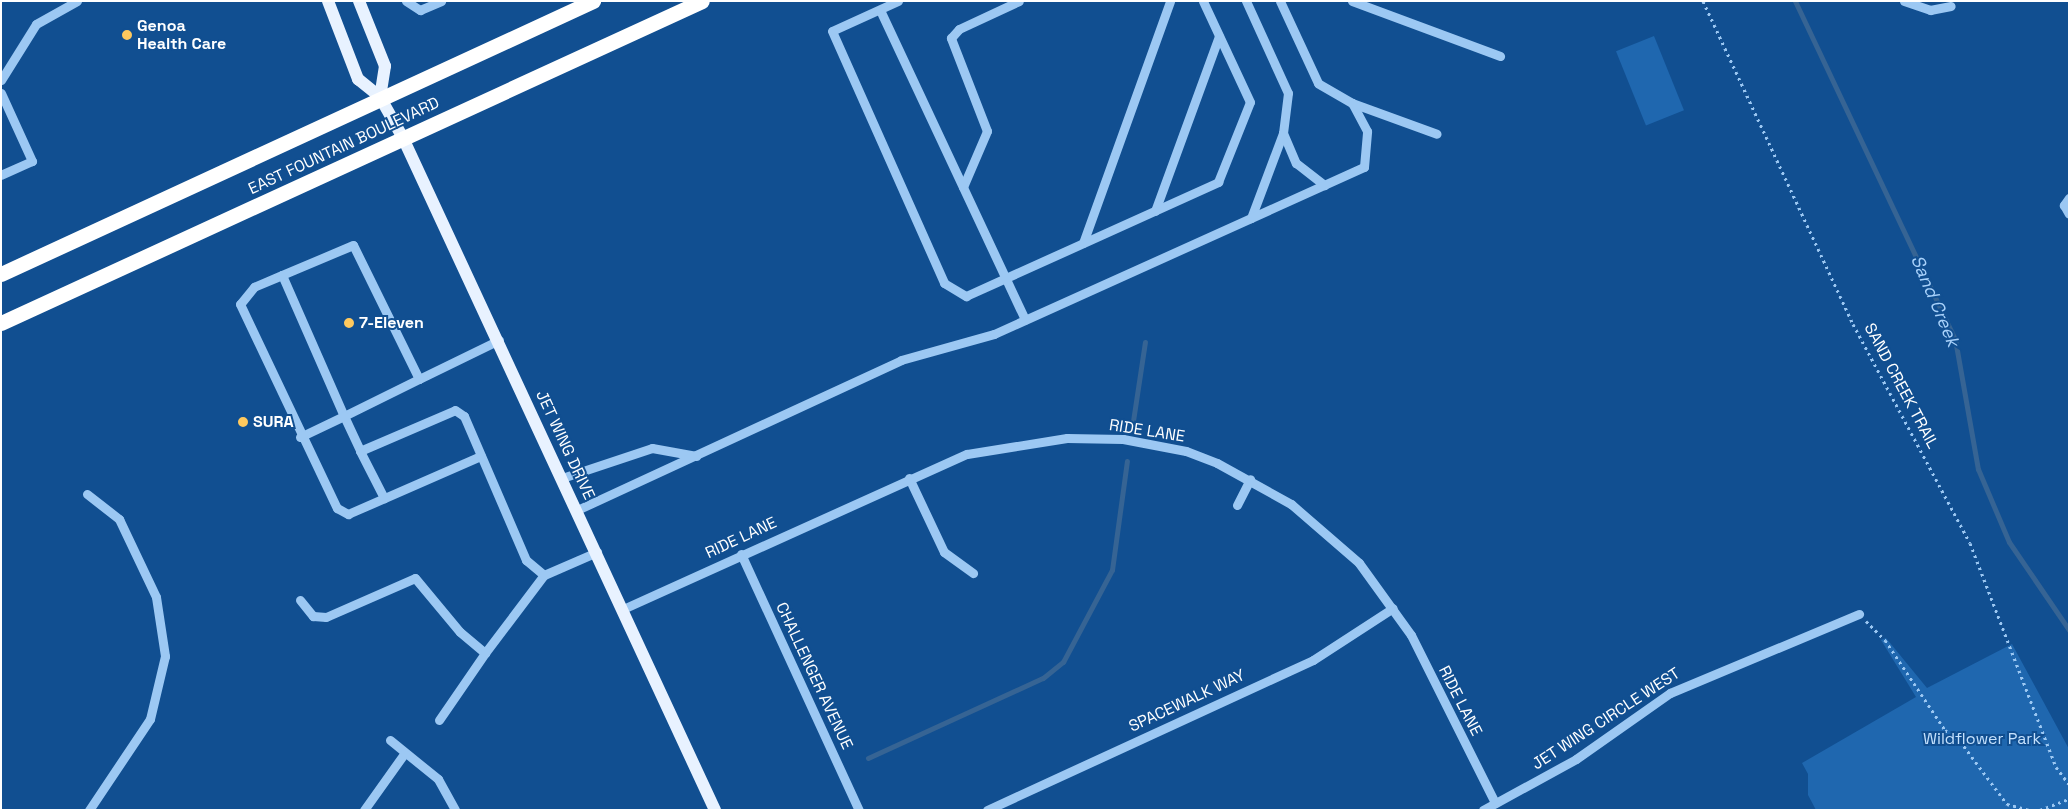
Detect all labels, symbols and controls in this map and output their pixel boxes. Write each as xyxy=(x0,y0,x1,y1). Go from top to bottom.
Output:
place label: Genoa Health Care xyxy=(137,16,226,54)
marker: Genoa Health Care xyxy=(121,29,133,41)
street label: EAST FOUNTAIN BOULEVARD xyxy=(245,93,443,199)
water label: Sand Creek xyxy=(1906,252,1964,350)
place label: 7-Eleven xyxy=(359,313,424,333)
marker: 7-Eleven xyxy=(343,317,355,329)
street label: SAND CREEK TRAIL xyxy=(1860,320,1942,452)
street label: JET WING DRIVE xyxy=(531,387,599,503)
place label: SURA xyxy=(253,412,294,432)
marker: SURA xyxy=(237,416,249,428)
street label: RIDE LANE xyxy=(1108,416,1186,446)
street label: RIDE LANE xyxy=(702,513,780,563)
street label: CHALLENGER AVENUE xyxy=(771,599,857,753)
street label: RIDE LANE xyxy=(1434,663,1486,739)
street label: JET WING CIRCLE WEST xyxy=(1528,664,1684,774)
street label: SPACEWALK WAY xyxy=(1126,666,1248,736)
park label: Wildflower Park xyxy=(1923,729,2041,749)

